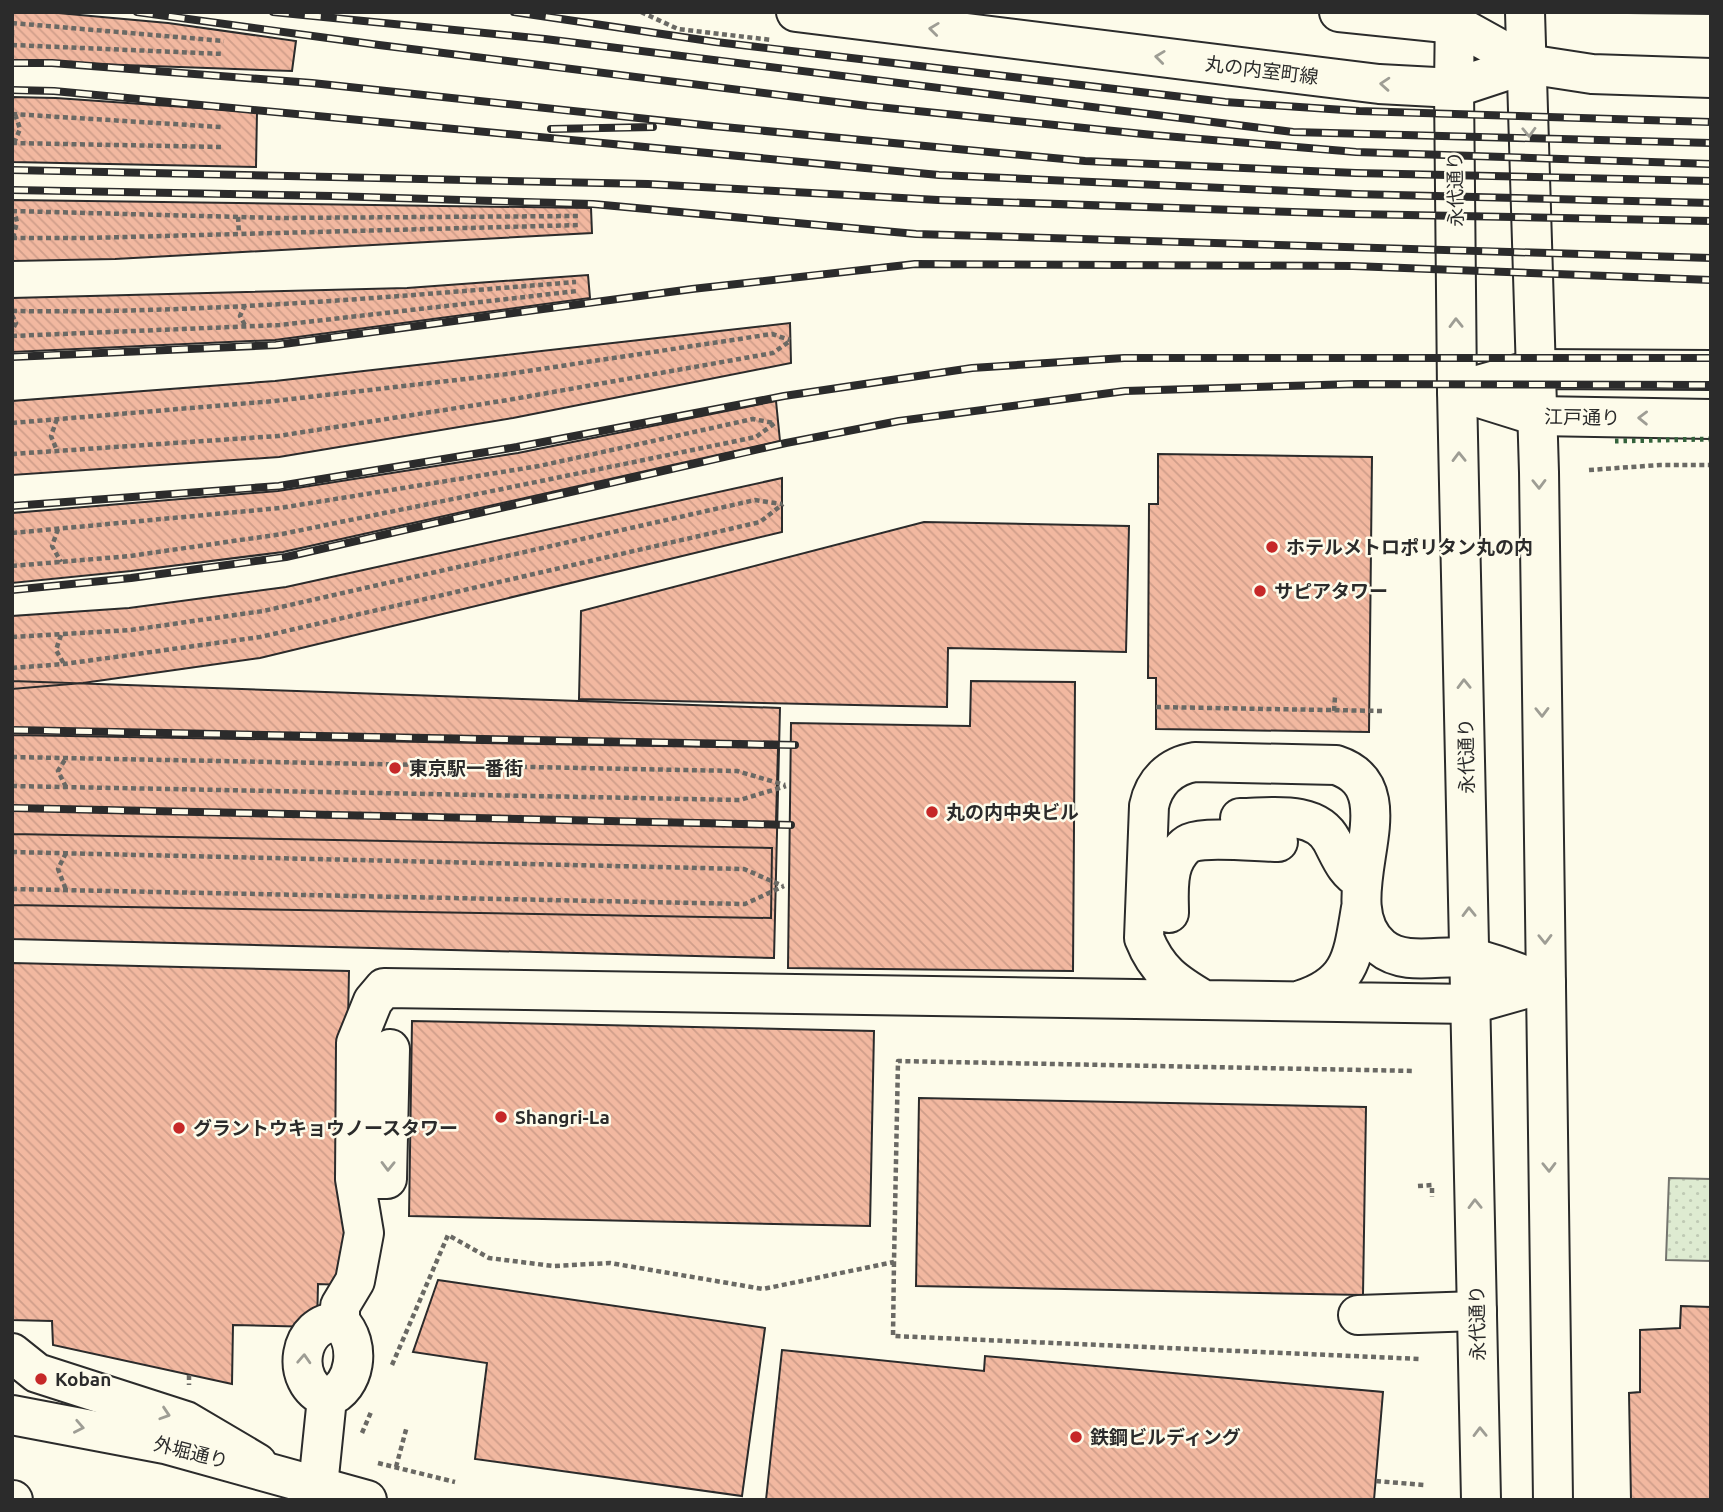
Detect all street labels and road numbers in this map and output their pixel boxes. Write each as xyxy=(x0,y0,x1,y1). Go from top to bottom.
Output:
street label: 丸の内室町線 xyxy=(1204,52,1320,88)
street label: 永代通り xyxy=(1443,151,1467,227)
street label: 江戸通り xyxy=(1544,405,1620,429)
street label: 永代通り xyxy=(1454,718,1478,794)
street label: 永代通り xyxy=(1465,1285,1489,1361)
street label: 外堀通り xyxy=(151,1432,231,1472)

